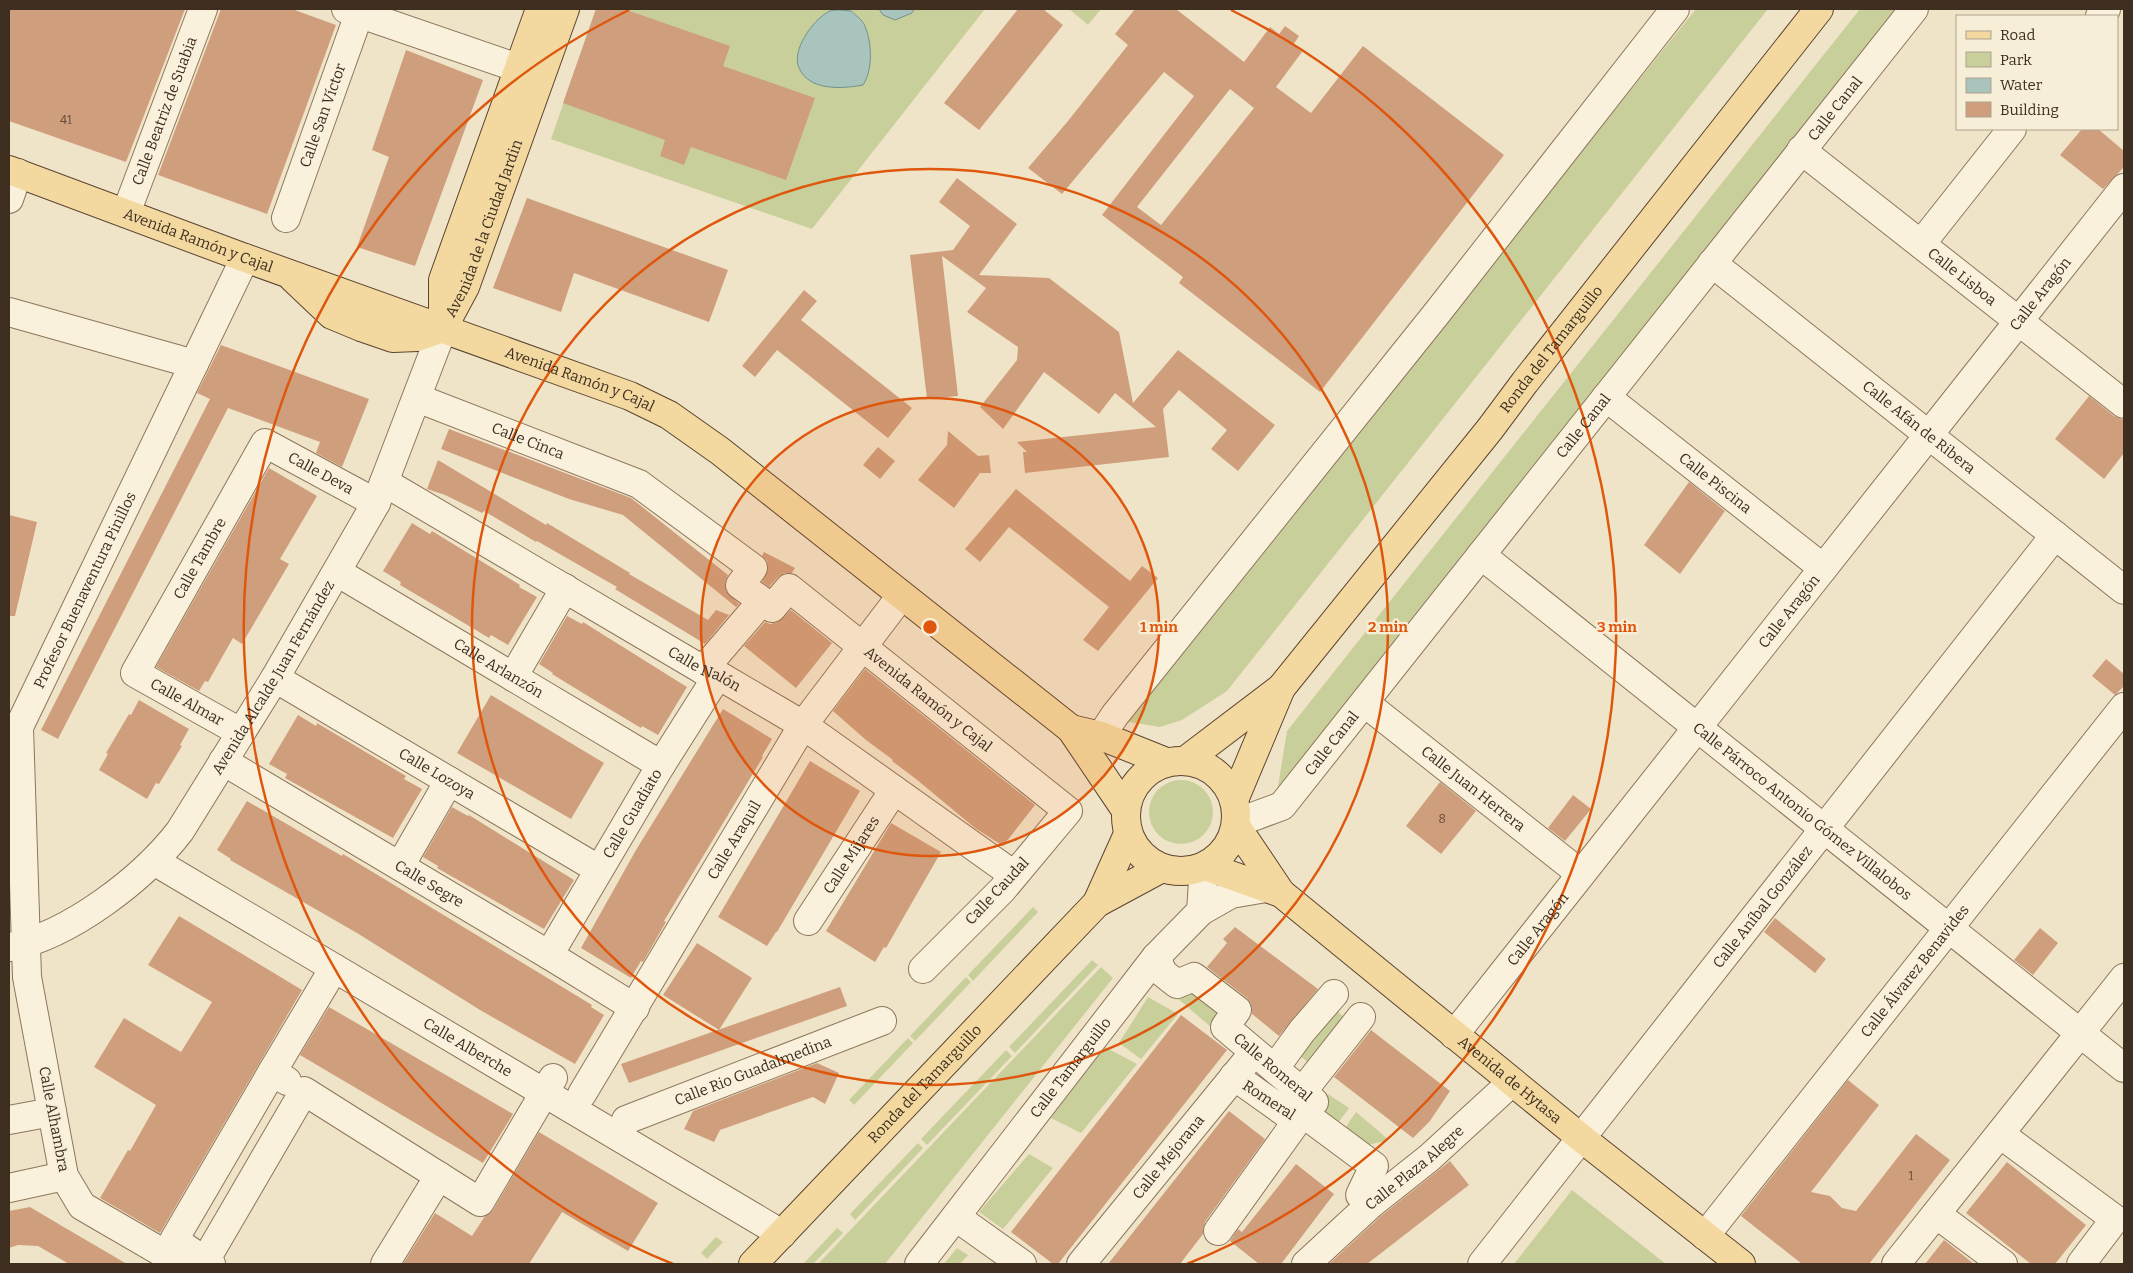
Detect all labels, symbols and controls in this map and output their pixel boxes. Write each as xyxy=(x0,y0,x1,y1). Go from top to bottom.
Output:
legend xyxy=(1956,15,2118,130)
text: Road xyxy=(2000,26,2035,44)
street label: Calle Beatriz de Suabia xyxy=(128,34,201,188)
text: Park xyxy=(2000,51,2032,69)
street label: Calle San Víctor xyxy=(296,61,350,170)
street label: Calle Canal xyxy=(1804,73,1866,144)
text: Water xyxy=(2000,76,2043,94)
text: Building xyxy=(2000,101,2059,119)
house number: 41 xyxy=(60,113,72,127)
street label: Avenida de la Ciudad Jardin xyxy=(441,137,526,320)
street label: Avenida Ramón y Cajal xyxy=(121,205,276,276)
street label: Calle Lisboa xyxy=(1924,244,2000,309)
street label: Calle Aragón xyxy=(2006,253,2075,334)
street label: Ronda del Tamarguillo xyxy=(1496,282,1607,417)
street label: Avenida Ramón y Cajal xyxy=(503,343,658,416)
street label: Calle Afán de Ribera xyxy=(1859,377,1979,477)
street label: Calle Canal xyxy=(1552,390,1614,462)
street label: Calle Cinca xyxy=(489,419,567,463)
street label: Calle Deva xyxy=(285,448,357,498)
street label: Calle Piscina xyxy=(1675,449,1755,517)
street label: Profesor Buenaventura Pinillos xyxy=(30,489,140,691)
street label: Calle Tambre xyxy=(169,514,230,603)
street label: Calle Aragón xyxy=(1754,571,1824,652)
street label: Avenida Alcalde Juan Fernández xyxy=(208,577,338,778)
centre of rings xyxy=(921,618,939,636)
text: 1 min xyxy=(1140,618,1178,636)
text: 2 min xyxy=(1368,618,1408,636)
text: 3 min xyxy=(1597,618,1637,636)
street label: Calle Arlanzón xyxy=(450,635,547,702)
street label: Calle Nalón xyxy=(665,642,744,696)
street label: Avenida Ramón y Cajal xyxy=(861,643,996,756)
street label: Calle Almar xyxy=(147,674,227,730)
street label: Calle Canal xyxy=(1301,708,1363,779)
street label: Calle Párroco Antonio Gómez Villalobos xyxy=(1689,719,1915,904)
street label: Calle Juan Herrera xyxy=(1418,742,1529,835)
street label: Calle Lozoya xyxy=(395,744,478,803)
street label: Calle Guadiato xyxy=(599,766,666,862)
street label: Calle Araquil xyxy=(704,797,765,883)
house number: 8 xyxy=(1438,812,1446,826)
street label: Calle Mijares xyxy=(819,813,883,897)
street label: Calle Aníbal González xyxy=(1709,842,1816,972)
street label: Calle Caudal xyxy=(961,854,1033,928)
street label: Calle Segre xyxy=(391,856,467,911)
street label: Calle Aragón xyxy=(1503,888,1573,969)
street label: Calle Álvarez Benavides xyxy=(1857,901,1973,1041)
street label: Calle Alberche xyxy=(420,1014,516,1081)
street label: Calle Tamarguillo xyxy=(1026,1014,1115,1121)
street label: Ronda del Tamarguillo xyxy=(864,1021,985,1147)
street label: Calle Romeral xyxy=(1229,1028,1313,1106)
street label: Avenida de Hytasa xyxy=(1454,1032,1565,1127)
street label: Calle Rio Guadalmedina xyxy=(672,1033,834,1109)
street label: Calle Alhambra xyxy=(35,1065,73,1173)
street label: Romeral xyxy=(1239,1076,1299,1124)
street label: Calle Mejorana xyxy=(1129,1111,1208,1203)
street label: Calle Plaza Alegre xyxy=(1361,1122,1467,1214)
house number: 1 xyxy=(1909,1169,1914,1183)

